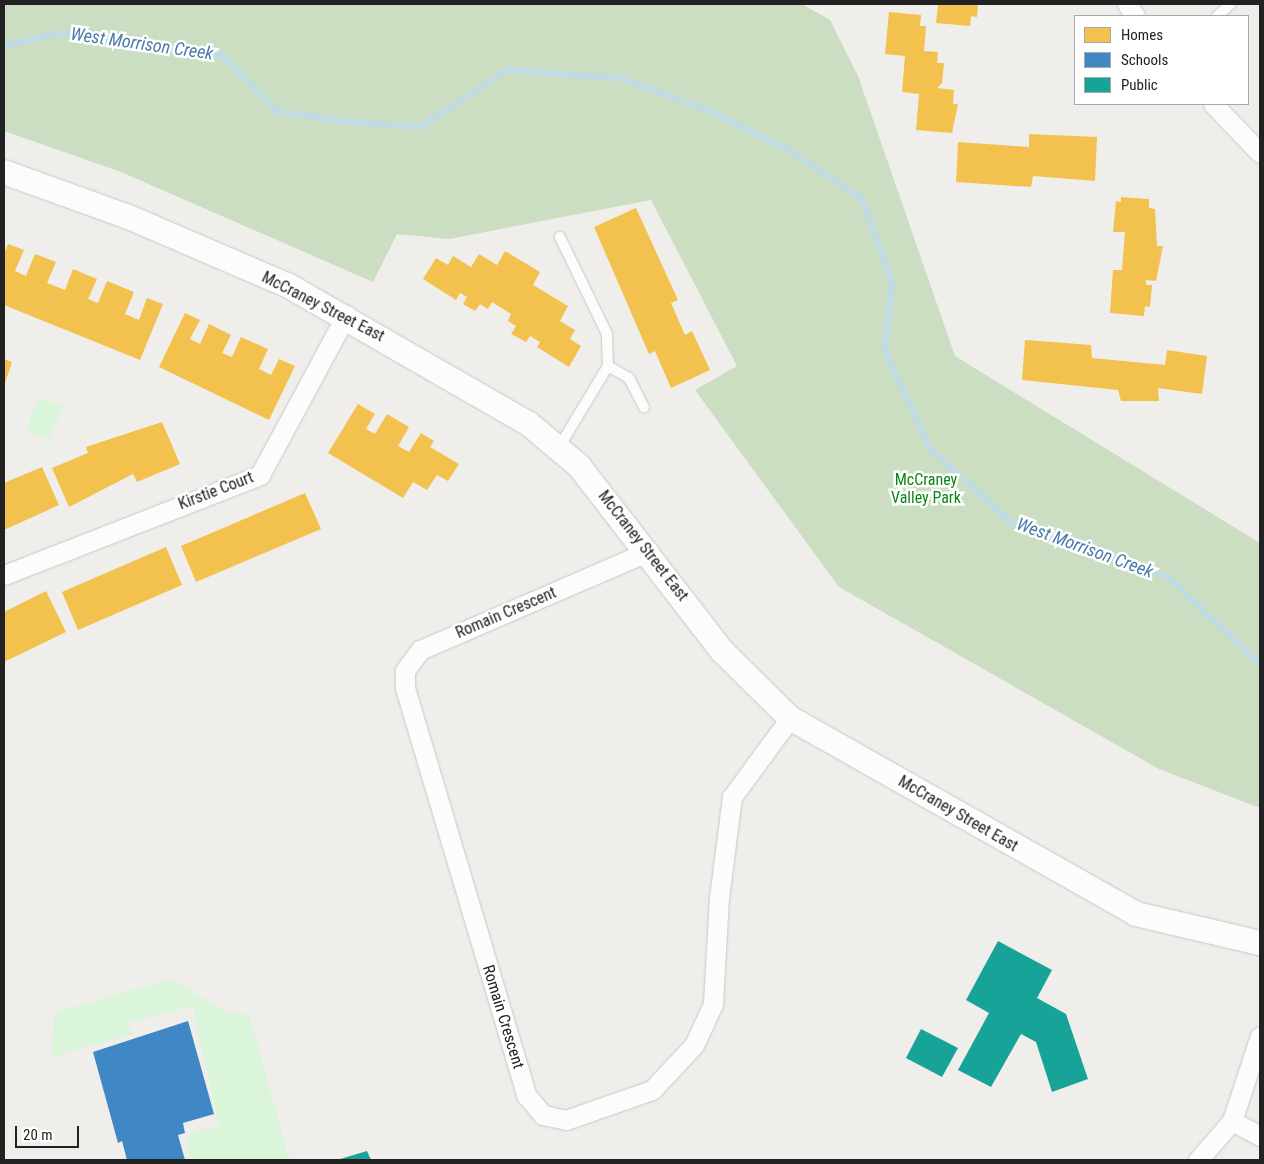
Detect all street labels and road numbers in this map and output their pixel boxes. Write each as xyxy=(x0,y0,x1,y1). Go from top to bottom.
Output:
street label: McCraney Street East xyxy=(258,268,388,346)
street label: Kirstie Court xyxy=(176,468,256,514)
street label: McCraney Street East xyxy=(594,487,692,605)
street label: Romain Crescent xyxy=(453,583,559,643)
street label: McCraney Street East xyxy=(895,772,1021,856)
street label: Romain Crescent xyxy=(478,963,528,1071)

